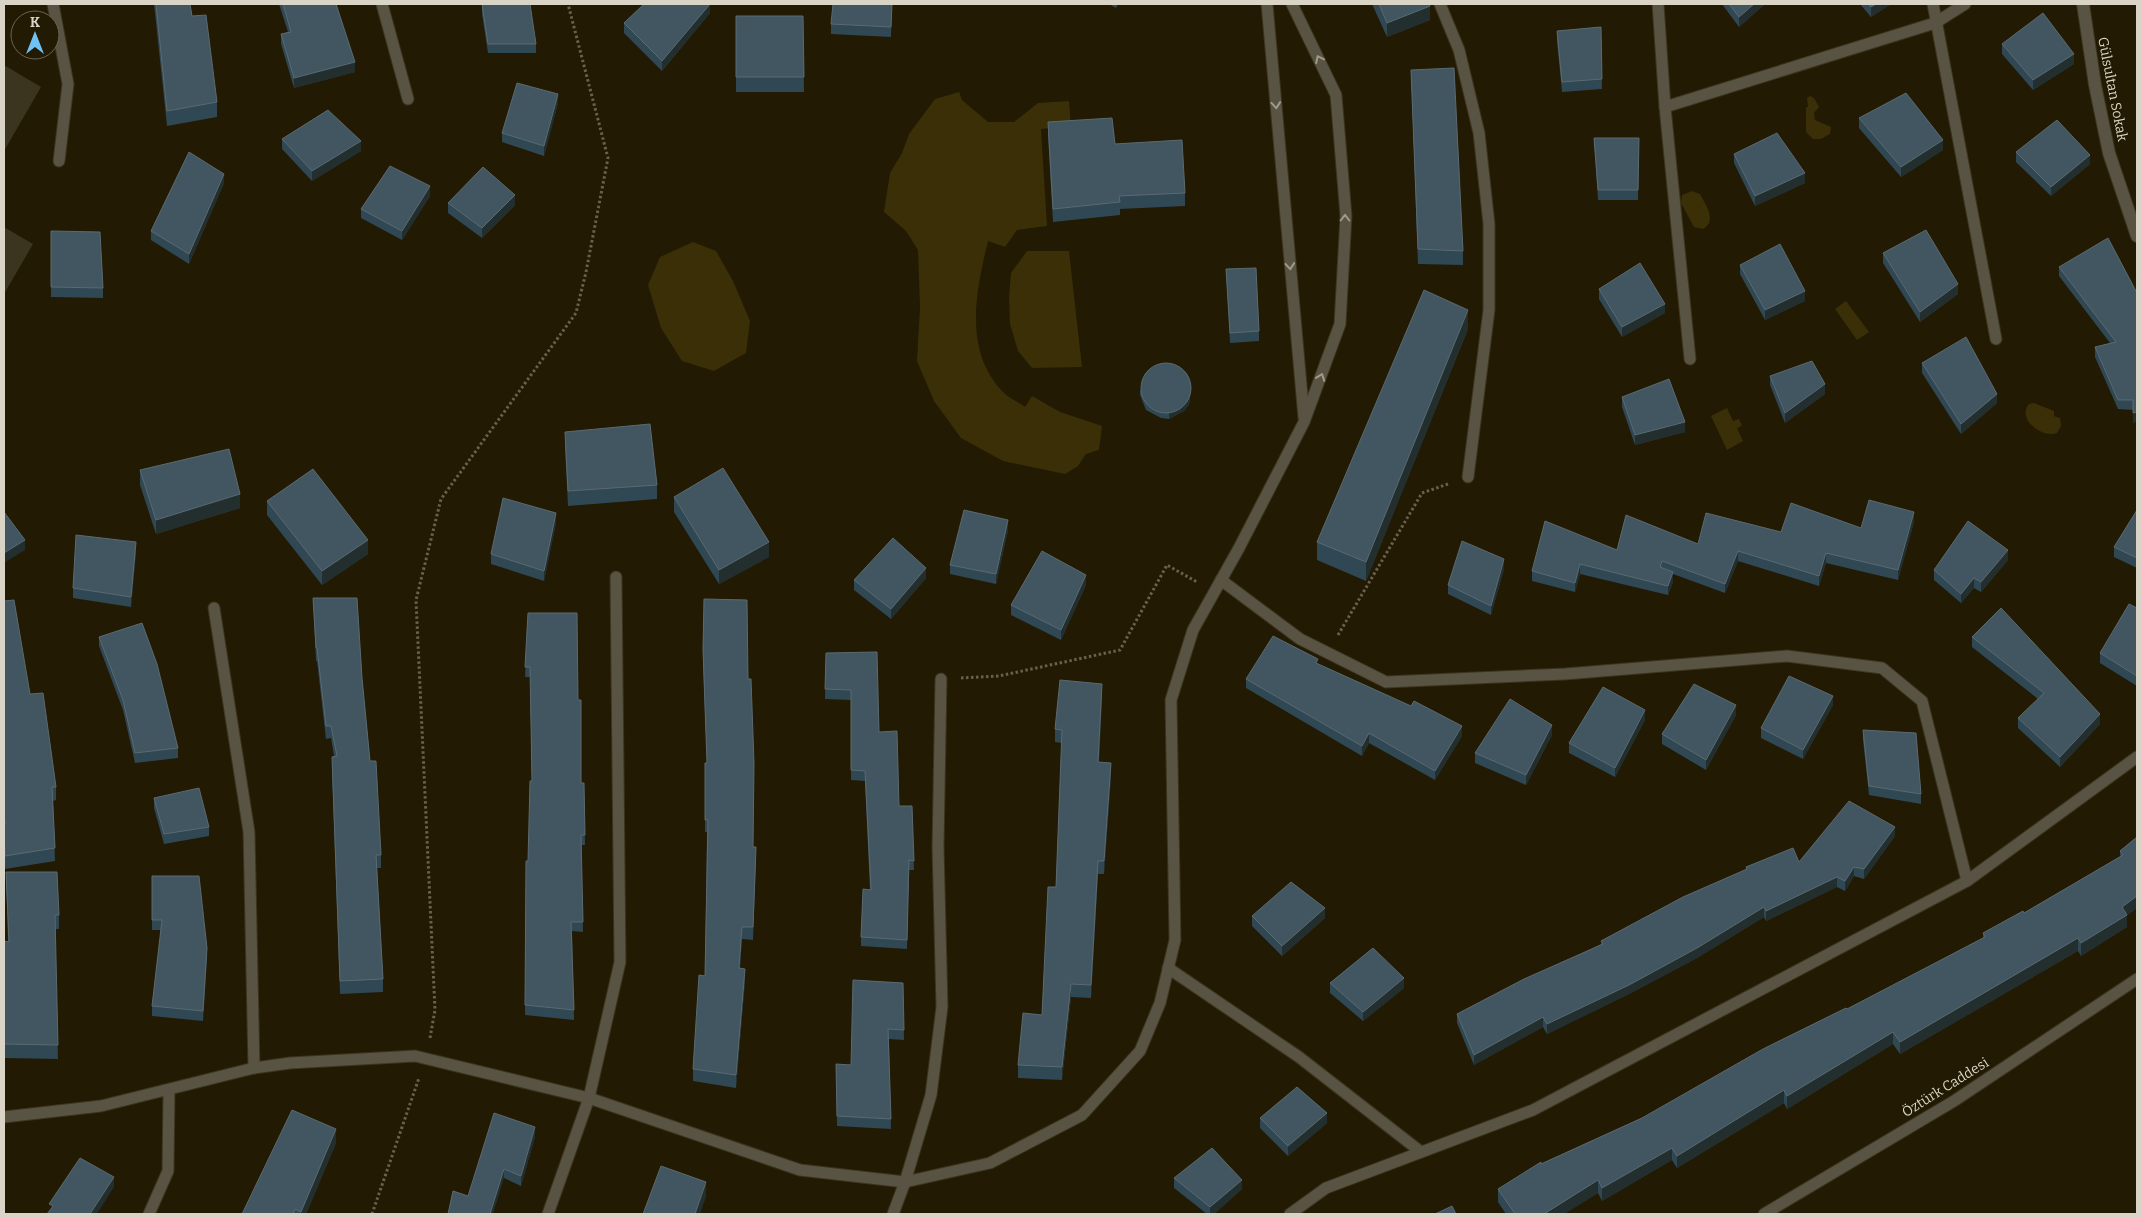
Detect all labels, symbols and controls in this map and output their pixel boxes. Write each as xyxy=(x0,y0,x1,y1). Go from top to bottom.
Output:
north arrow xyxy=(10,10,60,60)
text: K xyxy=(30,14,40,31)
street label: Gülsultan Sokak xyxy=(2094,35,2131,143)
one-way arrow xyxy=(1315,55,1325,64)
one-way arrow xyxy=(1270,101,1281,109)
one-way arrow xyxy=(1340,213,1350,221)
one-way arrow xyxy=(1285,263,1296,271)
one-way arrow xyxy=(1315,373,1325,381)
street label: Öztürk Caddesi xyxy=(1899,1054,1992,1121)

